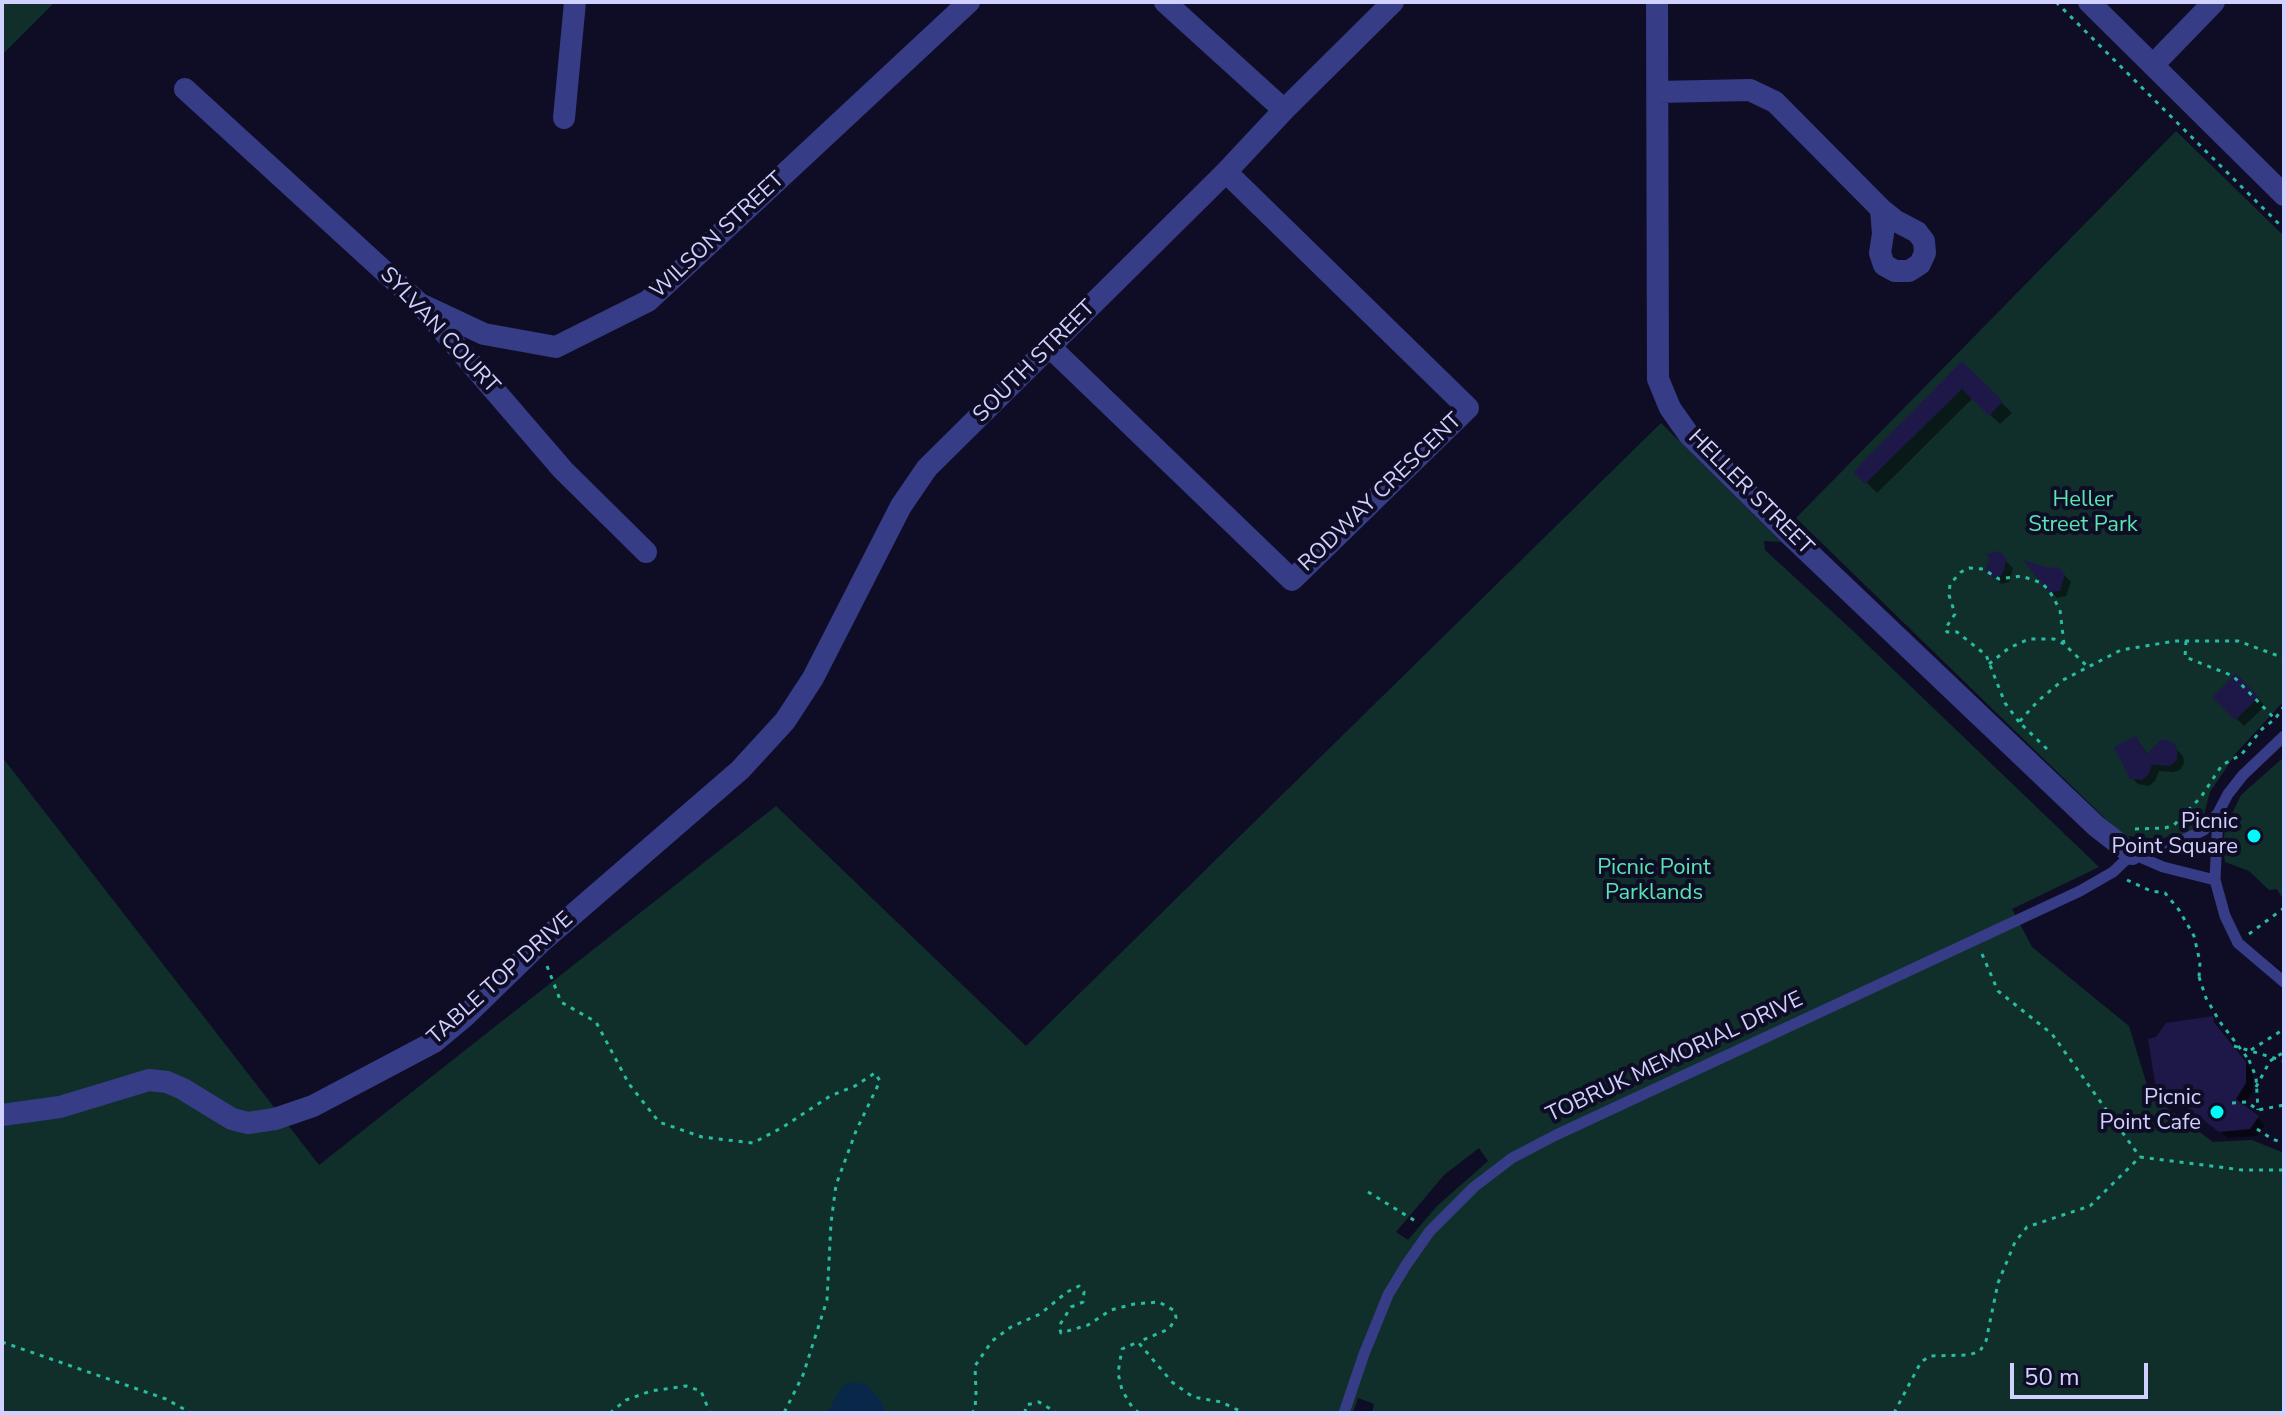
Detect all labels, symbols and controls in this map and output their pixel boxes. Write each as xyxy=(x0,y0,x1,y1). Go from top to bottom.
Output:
street label: WILSON STREET xyxy=(646,167,790,305)
street label: SYLVAN COURT xyxy=(374,262,504,400)
street label: SOUTH STREET xyxy=(968,295,1102,429)
street label: RODWAY CRESCENT xyxy=(1294,408,1468,578)
street label: HELLER STREET xyxy=(1682,425,1818,561)
park label: Heller Street Park xyxy=(2028,488,2138,540)
place label: Picnic Point Square xyxy=(2112,810,2238,862)
marker: Picnic Point Square xyxy=(2245,827,2263,845)
park label: Picnic Point Parklands xyxy=(1597,856,1711,908)
street label: TABLE TOP DRIVE xyxy=(423,907,579,1051)
street label: TOBRUK MEMORIAL DRIVE xyxy=(1542,987,1808,1129)
place label: Picnic Point Cafe xyxy=(2100,1086,2201,1138)
marker: Picnic Point Cafe xyxy=(2208,1103,2226,1121)
scale bar xyxy=(2014,1347,2152,1397)
text: 50 m xyxy=(2024,1361,2080,1393)

